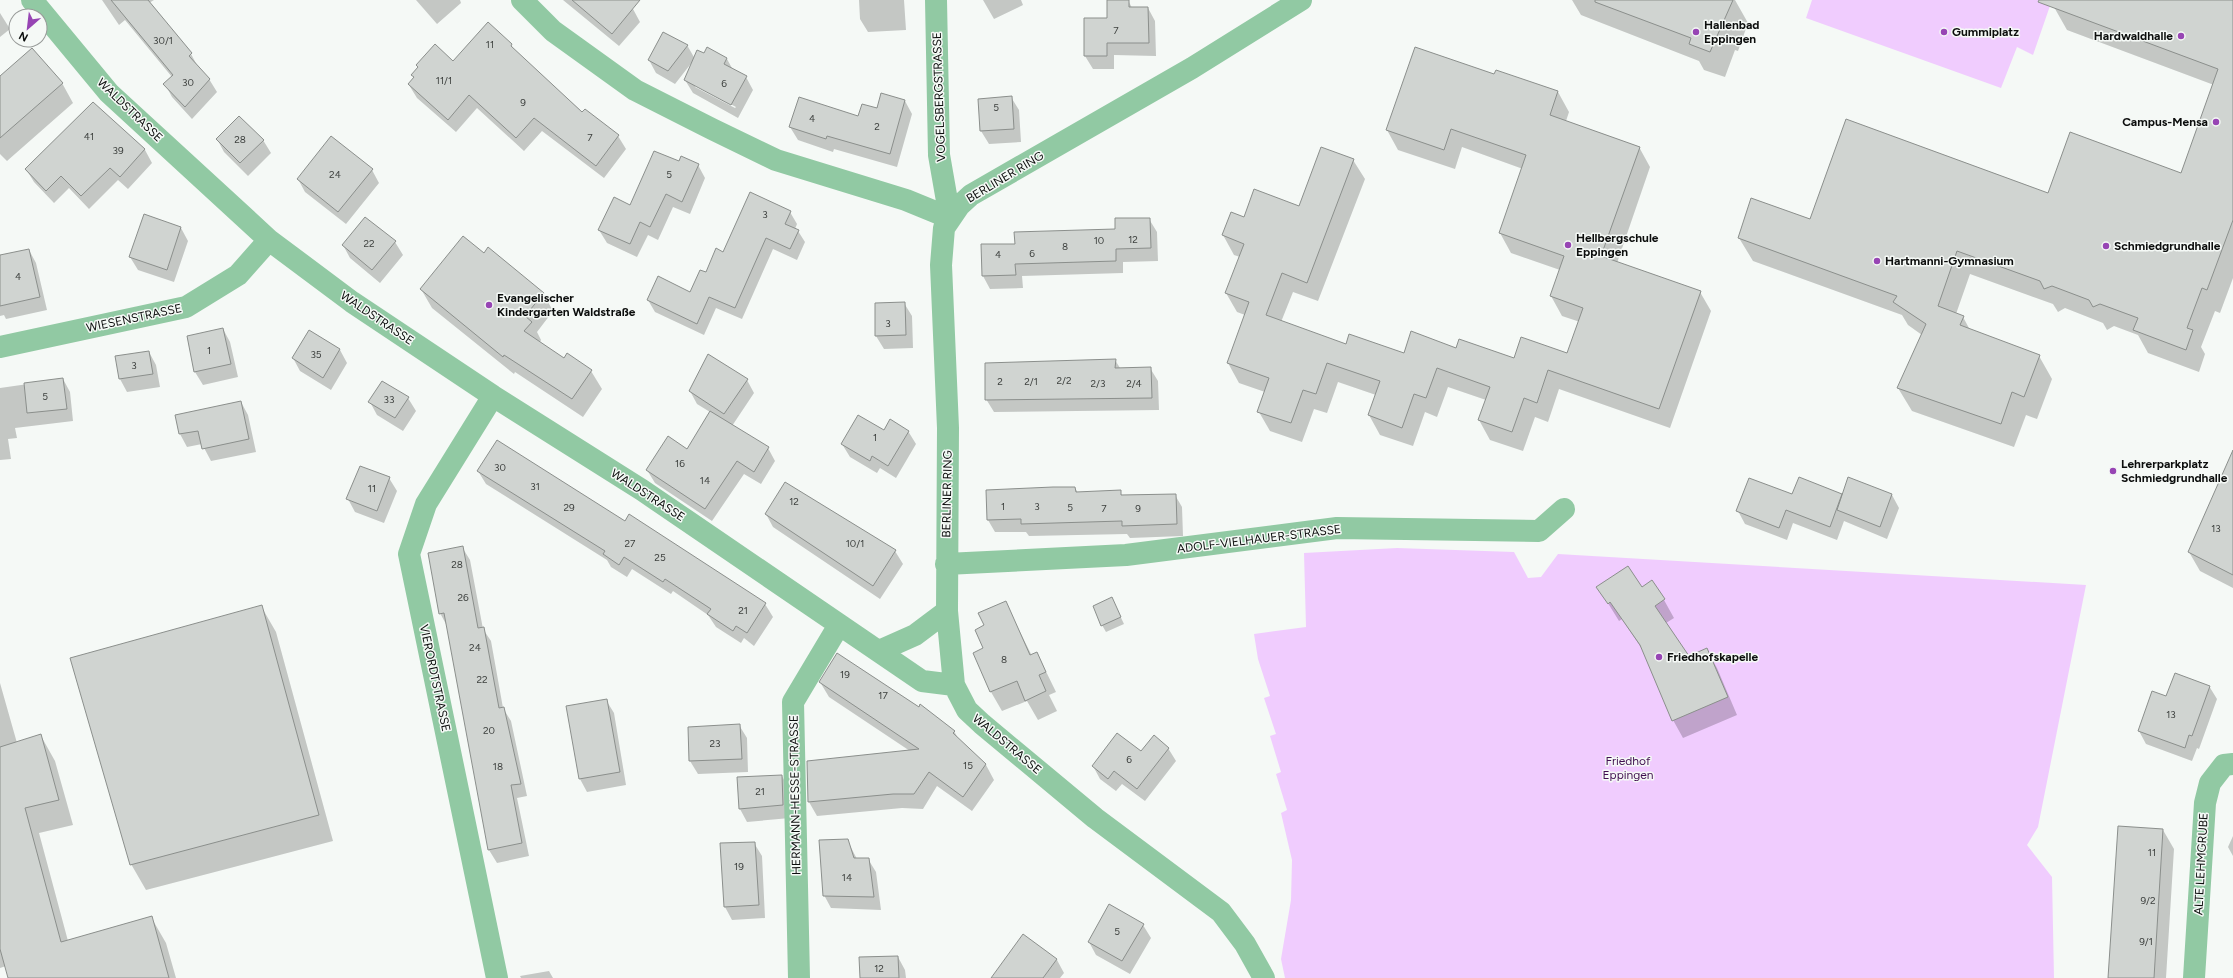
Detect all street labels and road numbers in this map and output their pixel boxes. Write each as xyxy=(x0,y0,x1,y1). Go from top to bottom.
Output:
street label: VOGELSBERGSTRASSE xyxy=(930,32,948,162)
street label: WALDSTRASSE xyxy=(94,75,166,145)
street label: BERLINER RING xyxy=(964,148,1046,206)
street label: WALDSTRASSE xyxy=(338,288,416,348)
street label: WIESENSTRASSE xyxy=(85,301,183,335)
street label: BERLINER RING xyxy=(939,450,955,538)
street label: WALDSTRASSE xyxy=(608,466,688,524)
street label: ADOLF-VIELHAUER-STRASSE xyxy=(1176,522,1342,556)
street label: VIERORDTSTRASSE xyxy=(417,623,453,733)
street label: WALDSTRASSE xyxy=(970,711,1044,777)
street label: HERMANN-HESSE-STRASSE xyxy=(787,715,803,875)
street label: ALTE LEHMGRUBE xyxy=(2191,813,2211,915)

